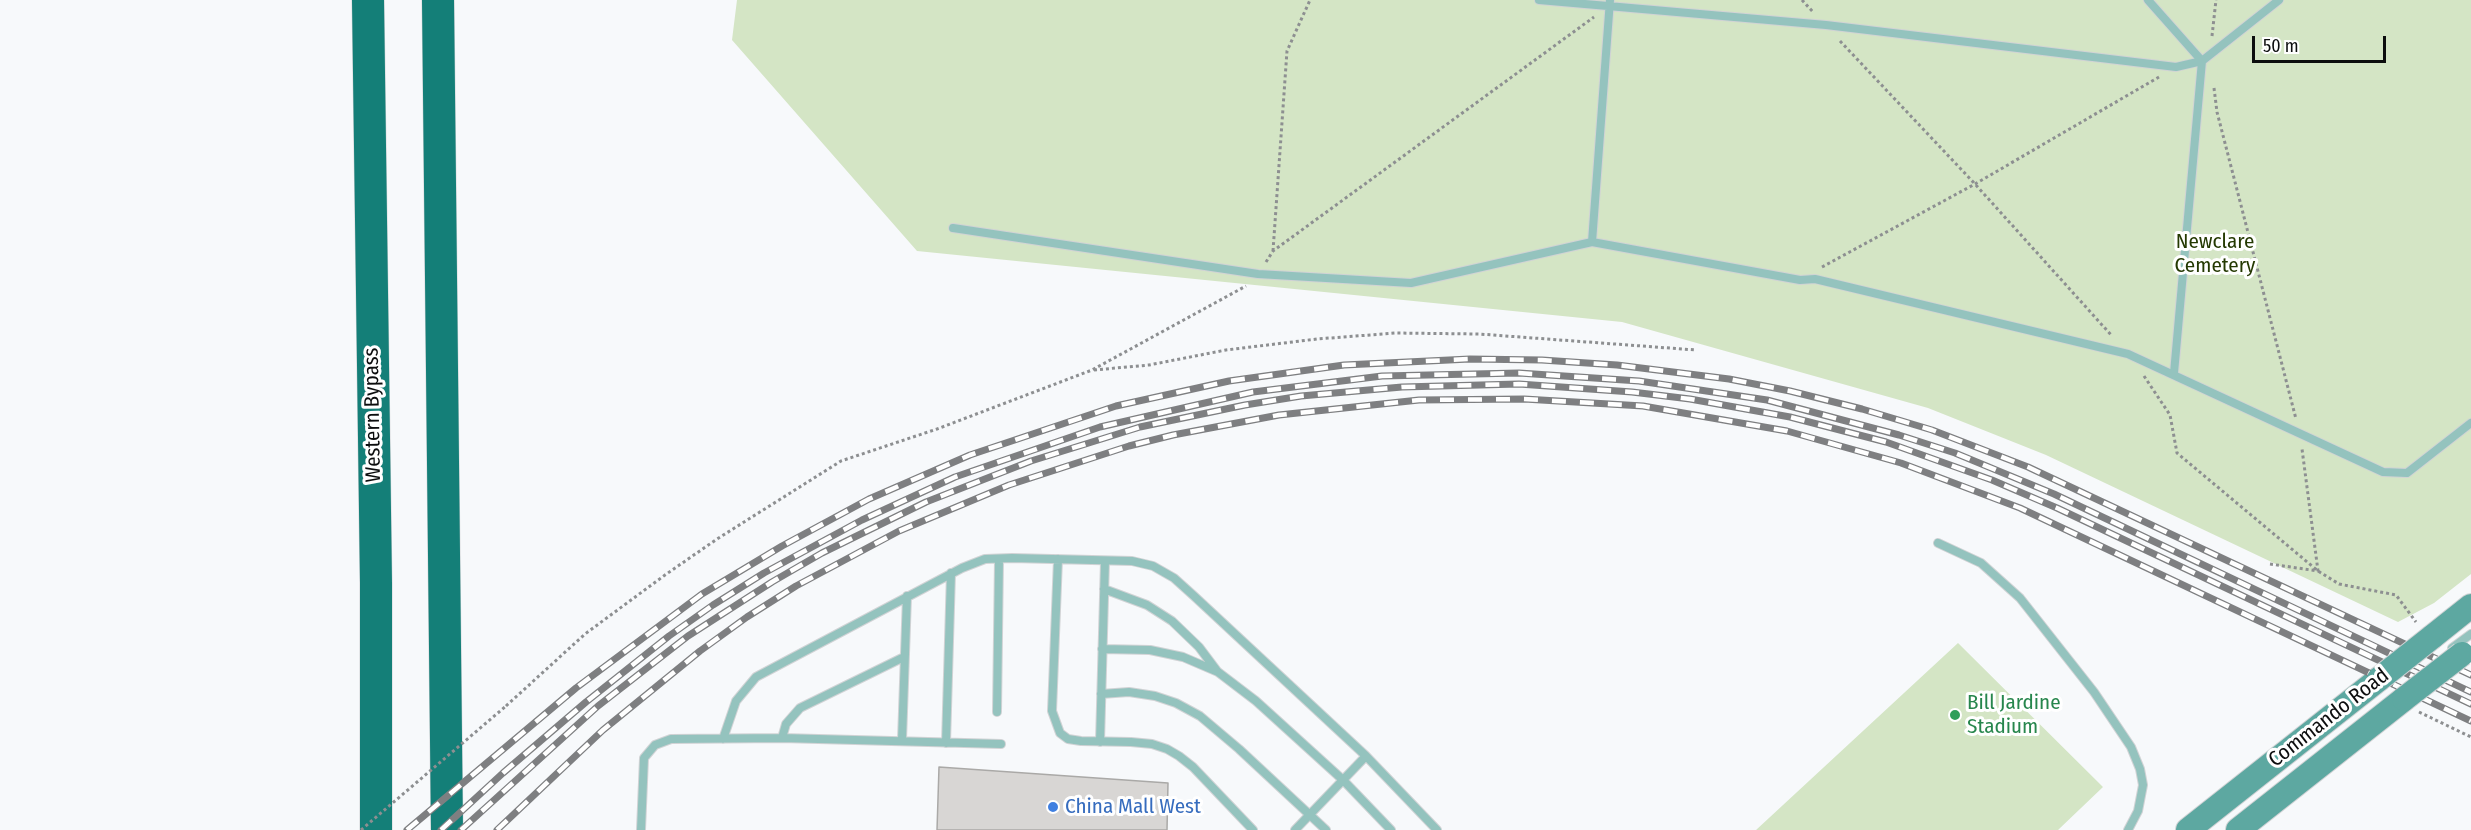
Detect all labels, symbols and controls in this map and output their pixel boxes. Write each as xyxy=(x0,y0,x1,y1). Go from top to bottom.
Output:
scale bar xyxy=(2255,24,2388,62)
text: 50 m xyxy=(2263,35,2299,57)
park label: Newclare Cemetery xyxy=(2175,229,2255,279)
street label: Western Bypass xyxy=(359,347,387,483)
street label: Commando Road xyxy=(2264,663,2394,773)
place label: Bill Jardine Stadium xyxy=(1967,690,2061,740)
marker: Bill Jardine Stadium xyxy=(1948,708,1962,722)
place label: China Mall West xyxy=(1065,794,1201,820)
marker: China Mall West xyxy=(1046,800,1060,814)

